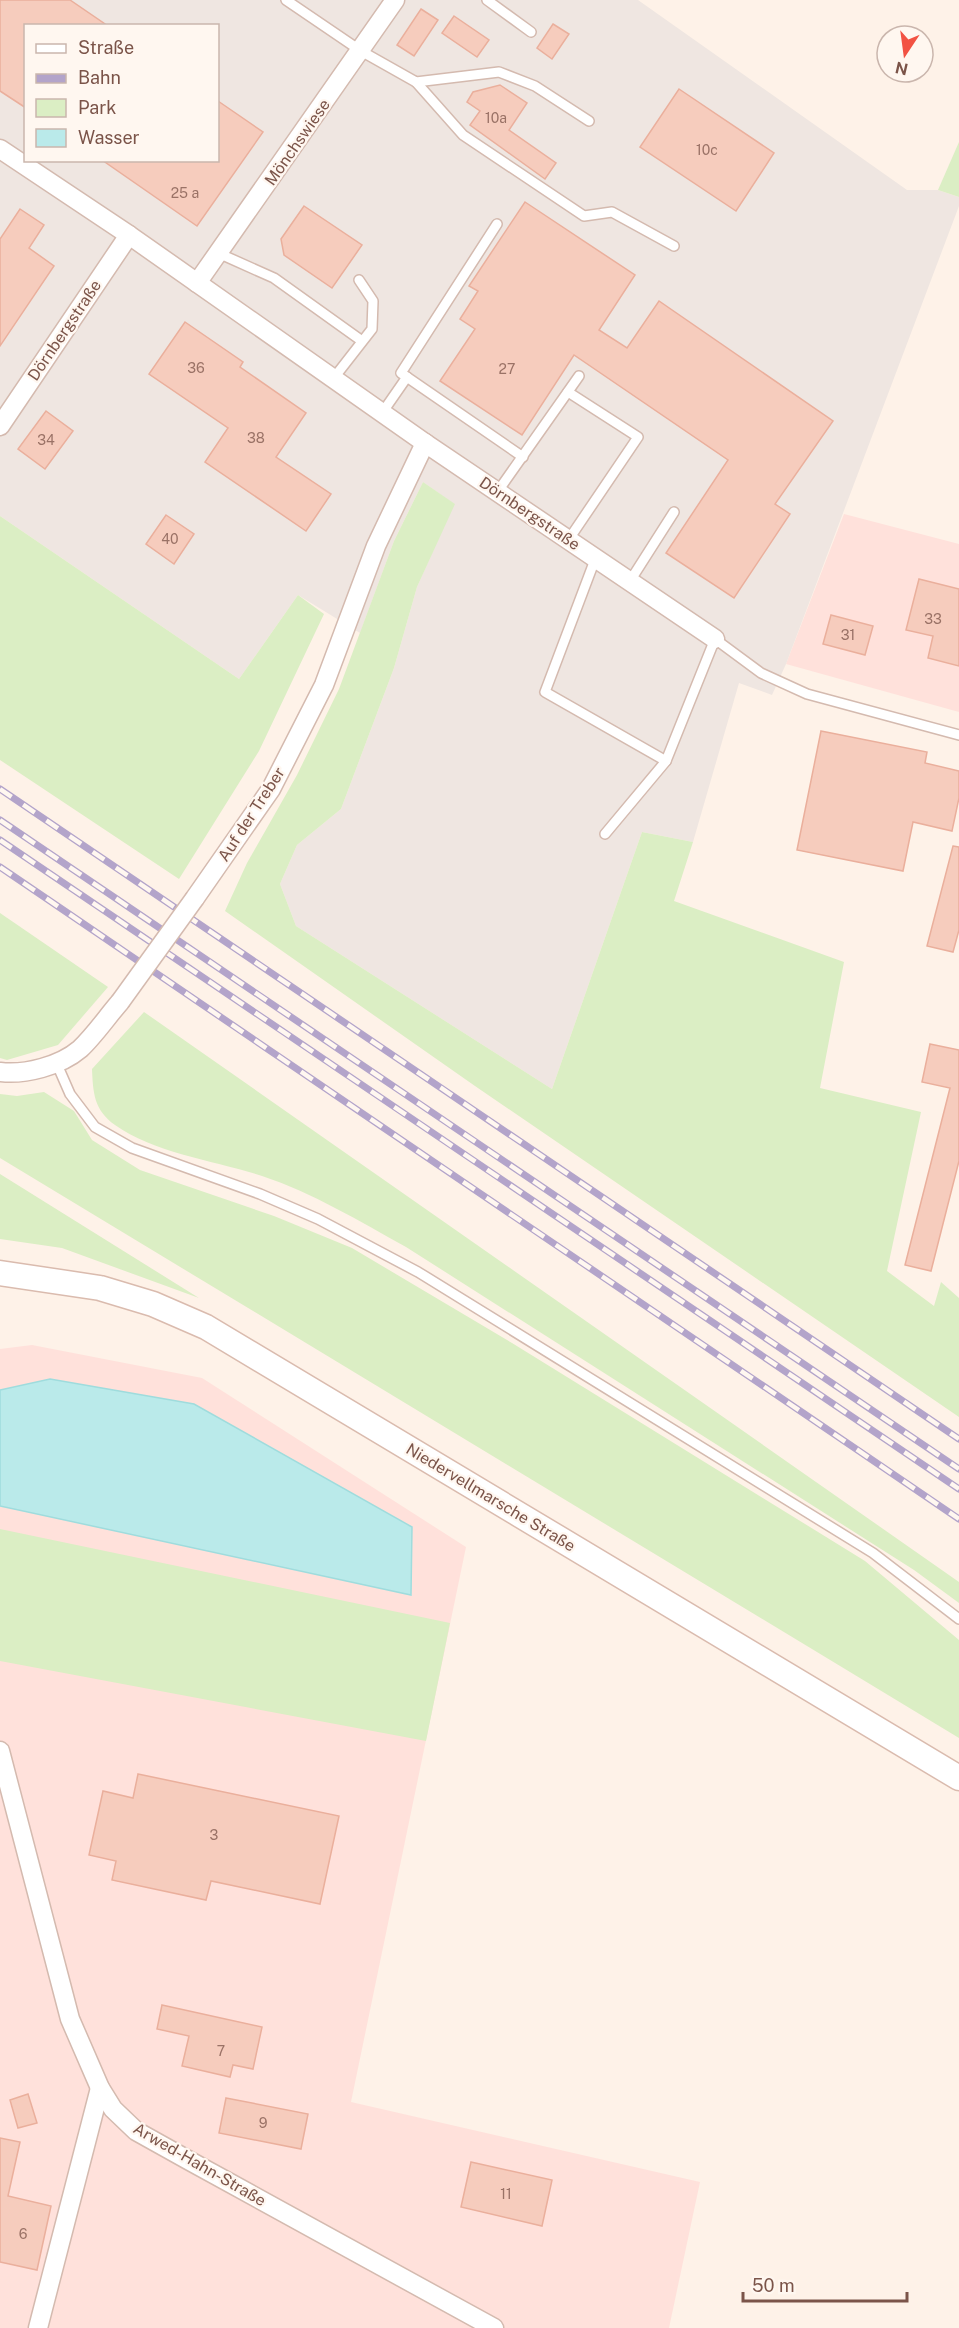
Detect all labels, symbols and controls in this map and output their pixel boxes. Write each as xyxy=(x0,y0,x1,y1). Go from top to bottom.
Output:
legend xyxy=(24,24,219,162)
north arrow xyxy=(875,24,935,84)
text: Straße xyxy=(78,37,134,58)
text: N xyxy=(894,57,910,79)
text: Bahn xyxy=(78,67,121,88)
street label: Mönchswiese xyxy=(261,96,334,189)
text: Park xyxy=(78,97,116,118)
house number: 10a xyxy=(485,110,507,126)
text: Wasser xyxy=(78,127,140,148)
house number: 10c xyxy=(696,142,718,158)
house number: 25 a xyxy=(171,185,199,201)
street label: Dörnbergstraße xyxy=(24,276,105,384)
house number: 36 xyxy=(187,360,205,376)
house number: 27 xyxy=(499,361,515,377)
house number: 38 xyxy=(247,430,265,446)
house number: 34 xyxy=(37,432,55,448)
street label: Dörnbergstraße xyxy=(476,473,584,554)
house number: 40 xyxy=(161,531,179,547)
house number: 33 xyxy=(924,611,942,627)
house number: 31 xyxy=(841,627,855,643)
street label: Auf der Treber xyxy=(214,764,289,865)
street label: Niedervellmarsche Straße xyxy=(403,1439,579,1556)
house number: 3 xyxy=(210,1827,219,1843)
house number: 7 xyxy=(217,2043,225,2059)
house number: 9 xyxy=(259,2115,268,2131)
street label: Arwed-Hahn-Straße xyxy=(130,2119,269,2210)
house number: 11 xyxy=(500,2186,512,2202)
house number: 6 xyxy=(19,2226,28,2242)
scale bar xyxy=(743,2265,906,2303)
text: 50 m xyxy=(752,2275,795,2296)

